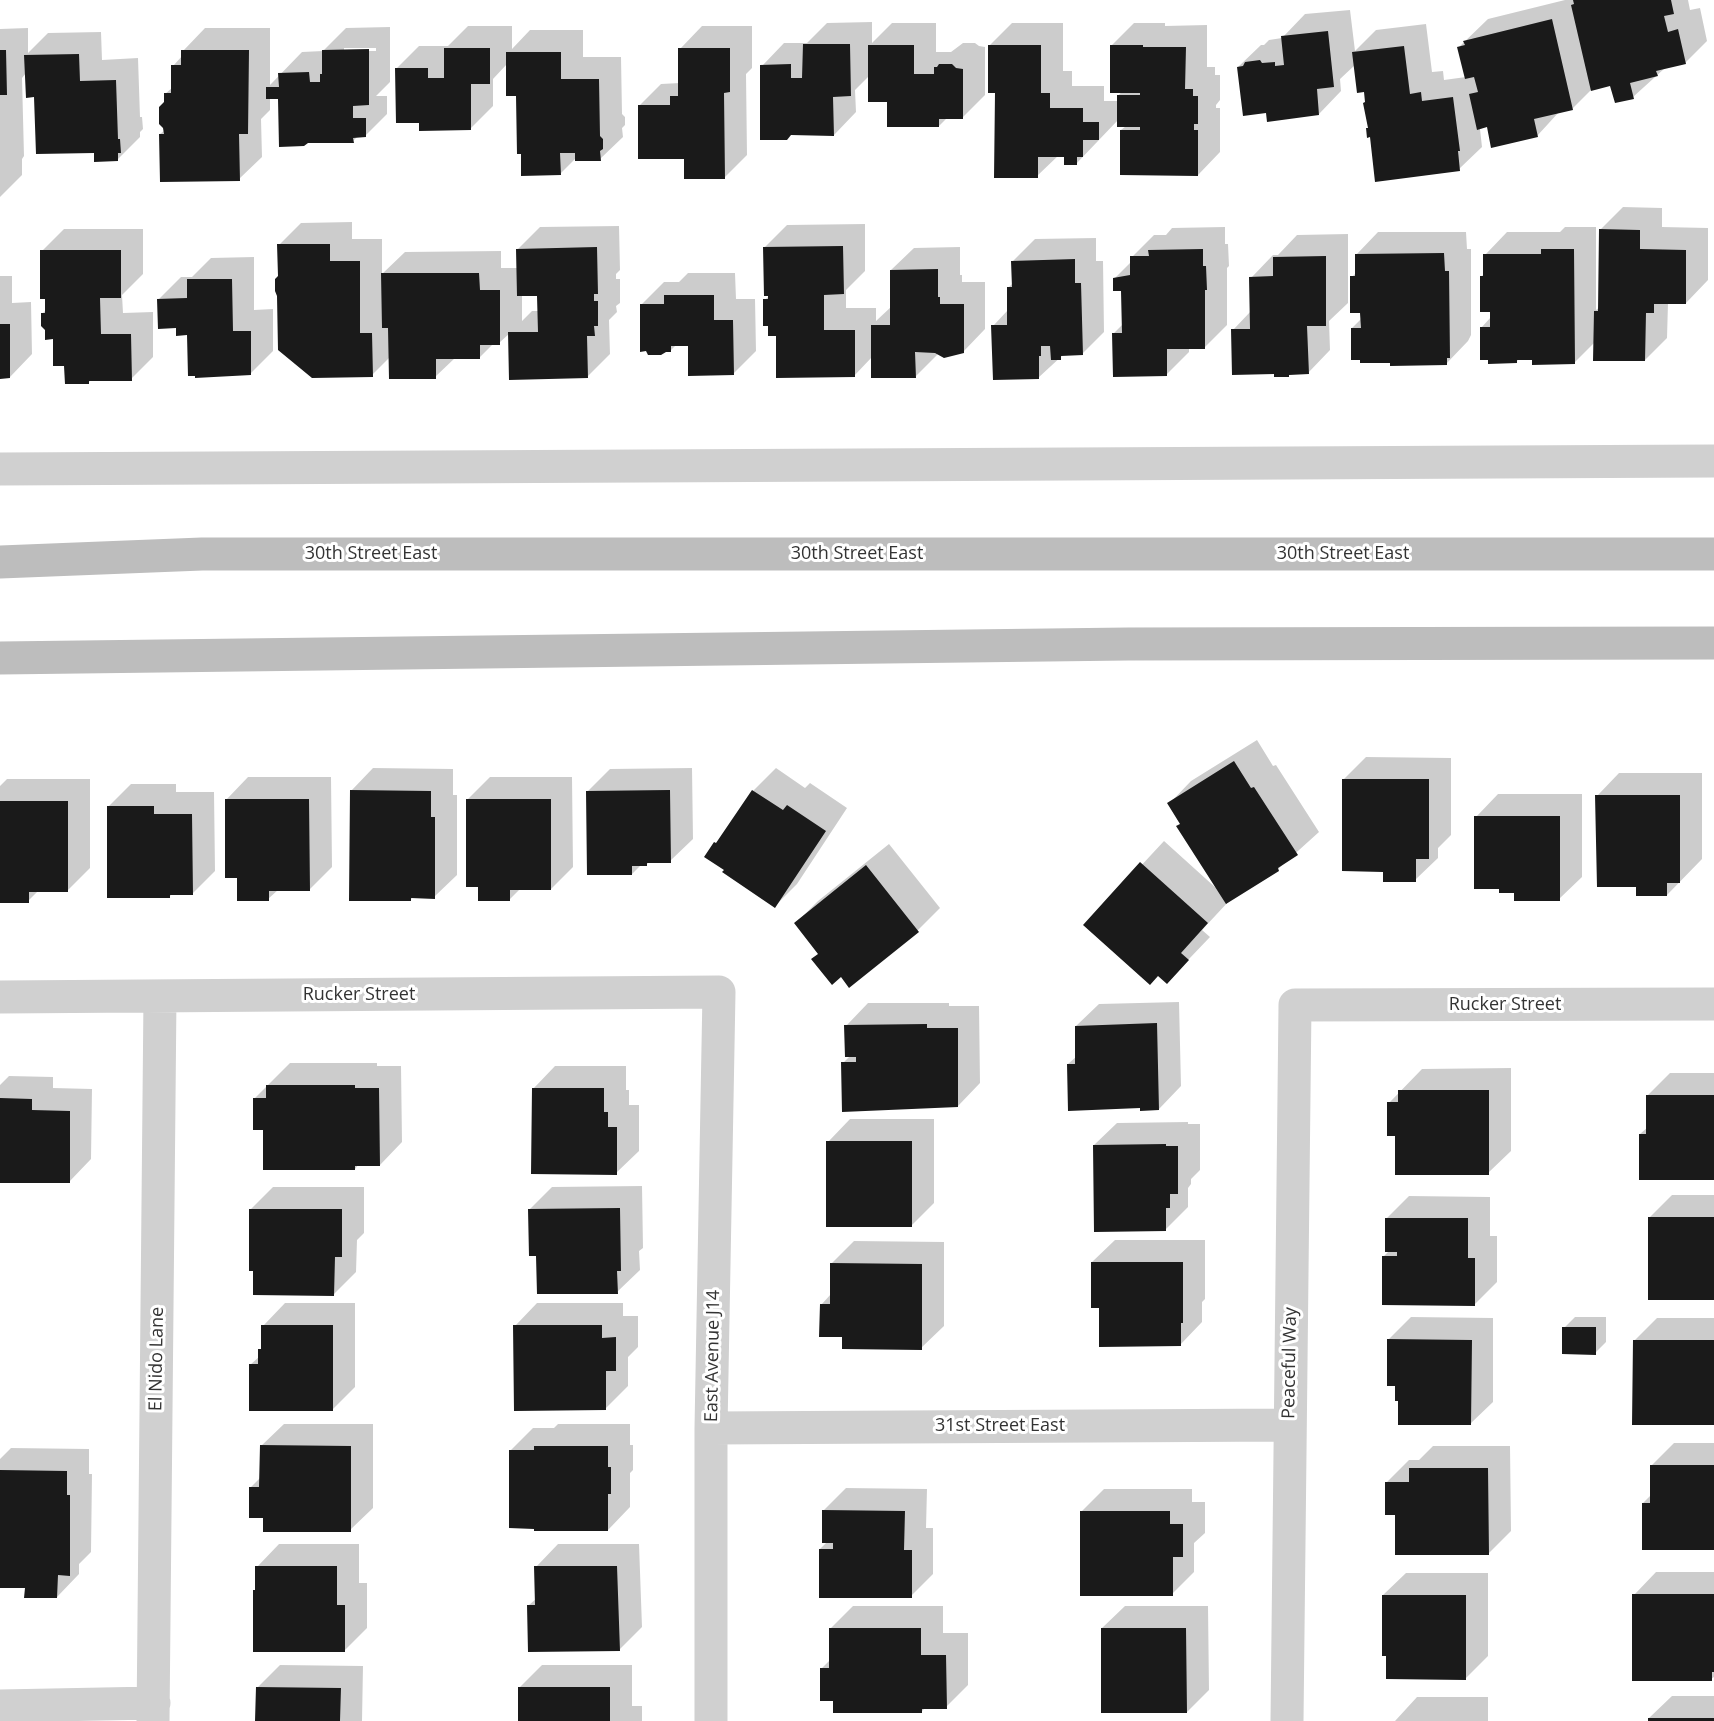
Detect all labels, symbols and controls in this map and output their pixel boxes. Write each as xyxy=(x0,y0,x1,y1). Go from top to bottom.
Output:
street label: 30th Street East xyxy=(305,543,437,565)
street label: 30th Street East xyxy=(791,543,923,565)
street label: 30th Street East xyxy=(1277,543,1409,565)
street label: Rucker Street xyxy=(303,984,415,1006)
street label: Rucker Street xyxy=(1449,994,1561,1016)
street label: East Avenue J14 xyxy=(701,1290,725,1422)
street label: El Nido Lane xyxy=(145,1307,169,1411)
street label: Peaceful Way xyxy=(1278,1307,1302,1419)
street label: 31st Street East xyxy=(935,1415,1065,1437)

